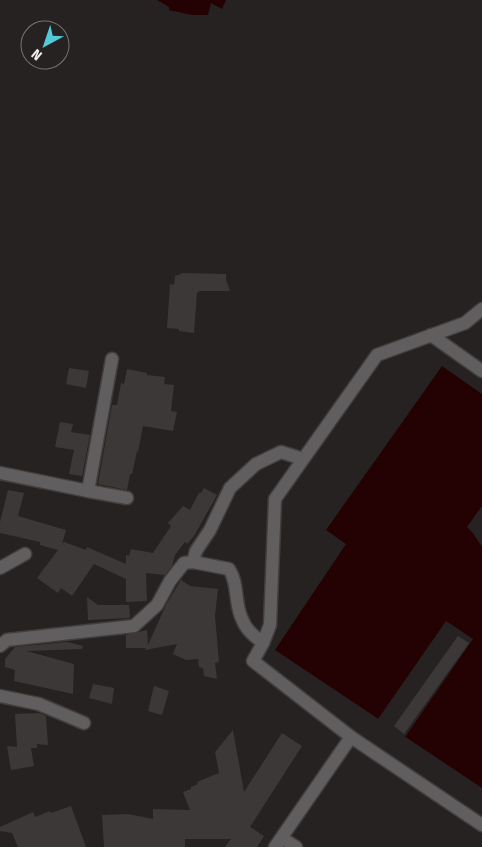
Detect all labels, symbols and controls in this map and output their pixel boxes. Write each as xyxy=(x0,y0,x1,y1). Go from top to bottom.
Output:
north arrow xyxy=(20,20,70,70)
text: N xyxy=(28,45,46,64)

